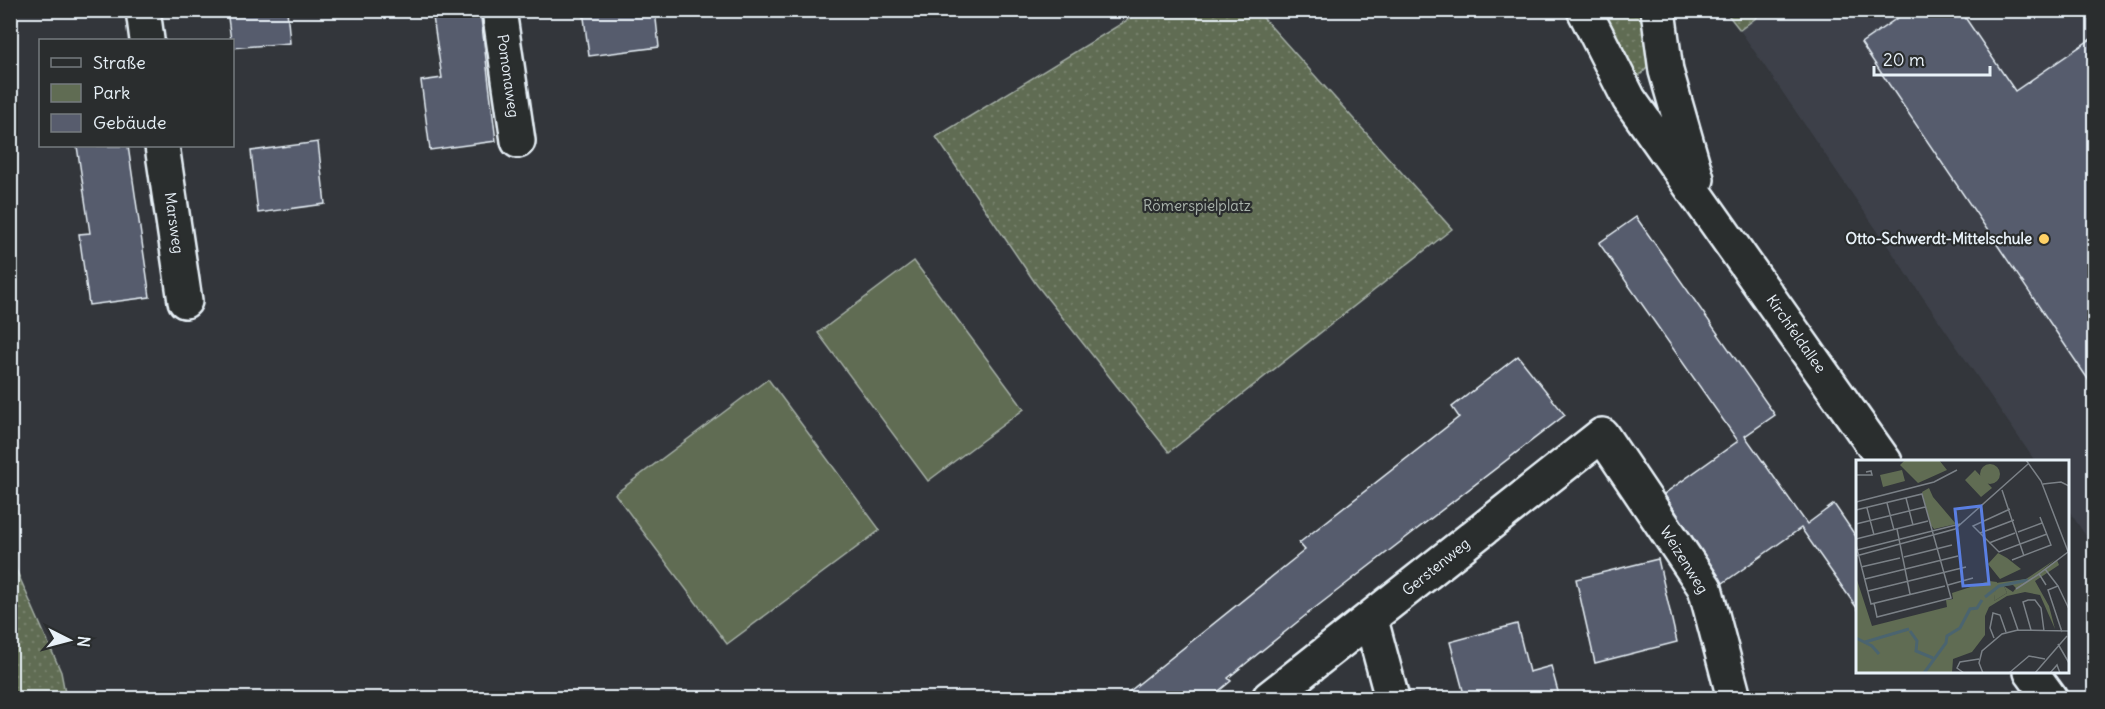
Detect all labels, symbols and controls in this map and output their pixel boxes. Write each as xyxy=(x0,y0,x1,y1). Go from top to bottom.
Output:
street label: Pomonaweg xyxy=(493,33,524,119)
legend xyxy=(39,39,234,147)
scale bar xyxy=(1874,39,1990,77)
text: 20 m xyxy=(1883,48,1925,71)
text: Straße xyxy=(93,51,146,74)
text: Park xyxy=(93,81,130,104)
text: Gebäude xyxy=(93,111,166,134)
street label: Marsweg xyxy=(161,191,188,255)
park label: Römerspielplatz xyxy=(1143,196,1251,215)
place label: Otto-Schwerdt-Mittelschule xyxy=(1845,229,2032,248)
marker: Otto-Schwerdt-Mittelschule xyxy=(2037,232,2051,246)
street label: Kirchfeldallee xyxy=(1763,291,1830,376)
inset map xyxy=(1856,460,2069,673)
street label: Weizenweg xyxy=(1656,522,1713,597)
street label: Gerstenweg xyxy=(1398,534,1473,600)
north arrow xyxy=(39,610,99,670)
text: N xyxy=(73,635,94,648)

